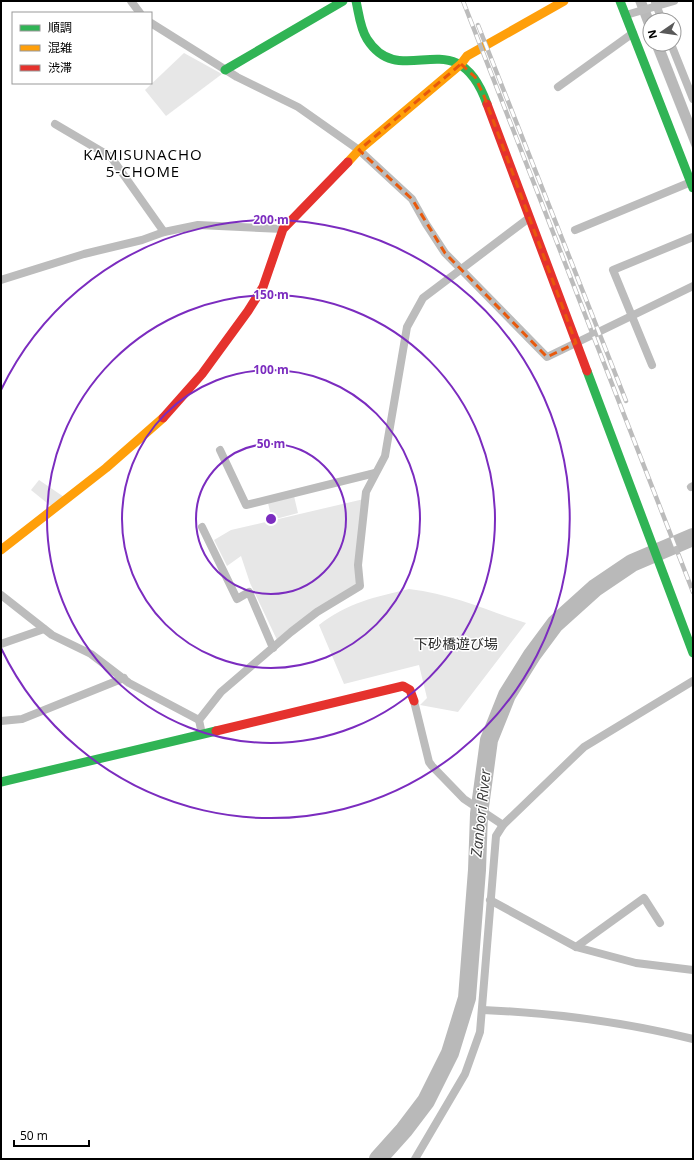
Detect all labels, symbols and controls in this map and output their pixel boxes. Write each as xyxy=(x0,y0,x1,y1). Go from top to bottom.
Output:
legend xyxy=(12,12,152,84)
north arrow xyxy=(642,12,682,52)
text: 順調 xyxy=(48,19,72,36)
text: N xyxy=(643,28,660,40)
text: 混雑 xyxy=(48,39,72,56)
text: 渋滞 xyxy=(48,59,72,76)
district label: KAMISUNACHO 5-CHOME xyxy=(83,144,203,181)
text: 200 m xyxy=(253,211,289,228)
text: 150 m xyxy=(253,286,289,303)
text: 100 m xyxy=(253,361,289,378)
text: 50 m xyxy=(257,435,285,452)
centre of rings xyxy=(264,512,278,526)
park label: 下砂橋遊び場 xyxy=(414,634,498,653)
water label: Zanbori River xyxy=(465,767,495,859)
scale bar xyxy=(14,1122,89,1148)
text: 50 m xyxy=(20,1127,48,1144)

